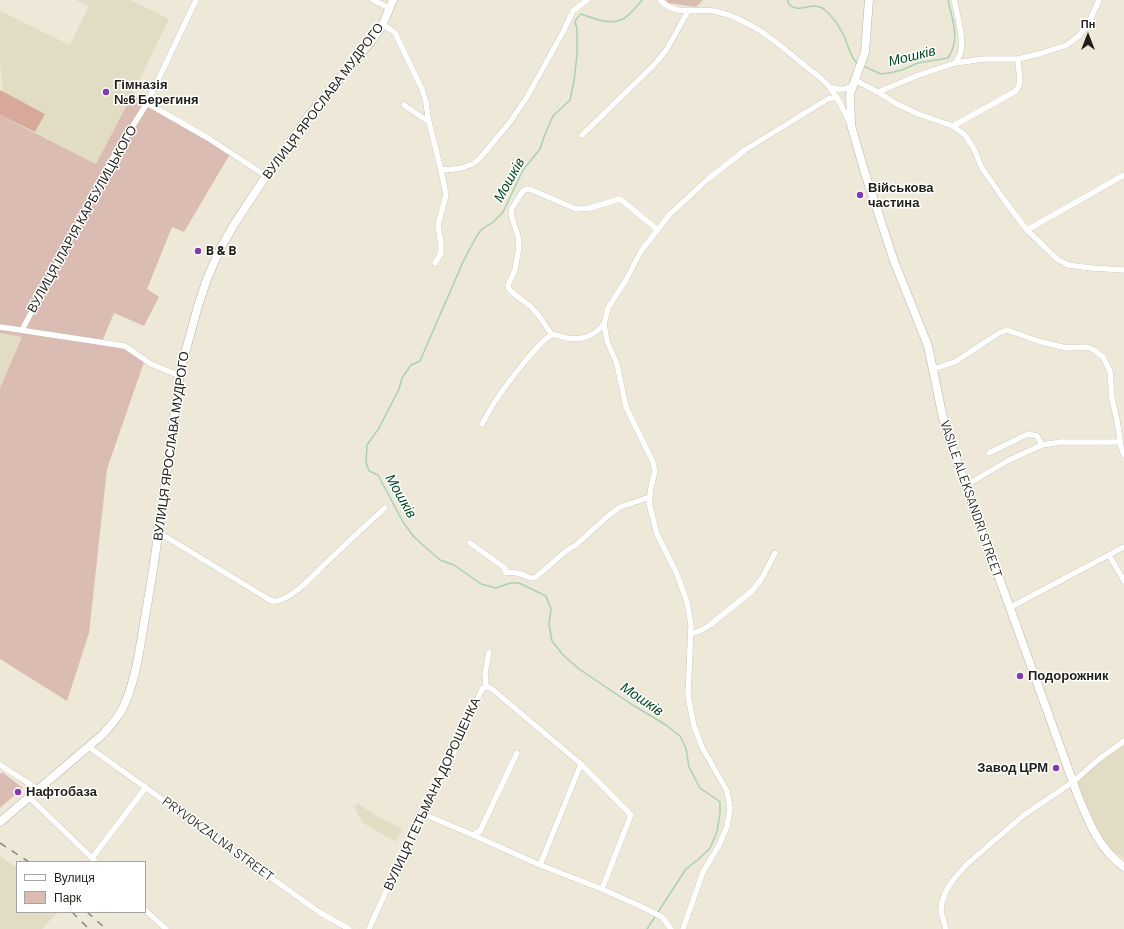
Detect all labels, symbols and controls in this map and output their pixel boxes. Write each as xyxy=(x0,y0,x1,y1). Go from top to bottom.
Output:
north arrow xyxy=(1068,16,1108,56)
text: Пн xyxy=(1081,17,1095,30)
street label: ВУЛИЦЯ ЯРОСЛАВА МУДРОГО xyxy=(259,20,387,182)
water label: Мошків xyxy=(887,42,937,70)
place label: Гімназія №6 Берегиня xyxy=(114,77,199,108)
marker: Гімназія №6 Берегиня xyxy=(101,87,111,97)
street label: ВУЛИЦЯ ІЛАРІЯ КАРБУЛИЦЬКОГО xyxy=(24,123,140,315)
water label: Мошків xyxy=(490,155,528,205)
place label: Військова частина xyxy=(868,180,934,211)
marker: Військова частина xyxy=(855,190,865,200)
place label: B & B xyxy=(206,243,236,259)
marker: B & B xyxy=(193,246,203,256)
street label: ВУЛИЦЯ ЯРОСЛАВА МУДРОГО xyxy=(150,350,192,542)
street label: VASILE ALEKSANDRI STREET xyxy=(937,418,1005,580)
water label: Мошків xyxy=(382,471,420,521)
place label: Подорожник xyxy=(1028,668,1109,684)
marker: Подорожник xyxy=(1015,671,1025,681)
water label: Мошків xyxy=(617,679,667,719)
street label: ВУЛИЦЯ ГЕТЬМАНА ДОРОШЕНКА xyxy=(380,695,484,893)
place label: Завод ЦРМ xyxy=(977,760,1048,776)
marker: Завод ЦРМ xyxy=(1051,763,1061,773)
place label: Нафтобаза xyxy=(26,784,97,800)
marker: Нафтобаза xyxy=(13,787,23,797)
street label: PRYVOKZALNA STREET xyxy=(159,793,277,885)
legend xyxy=(16,861,146,913)
text: Вулиця xyxy=(54,870,95,884)
text: Парк xyxy=(54,890,81,904)

